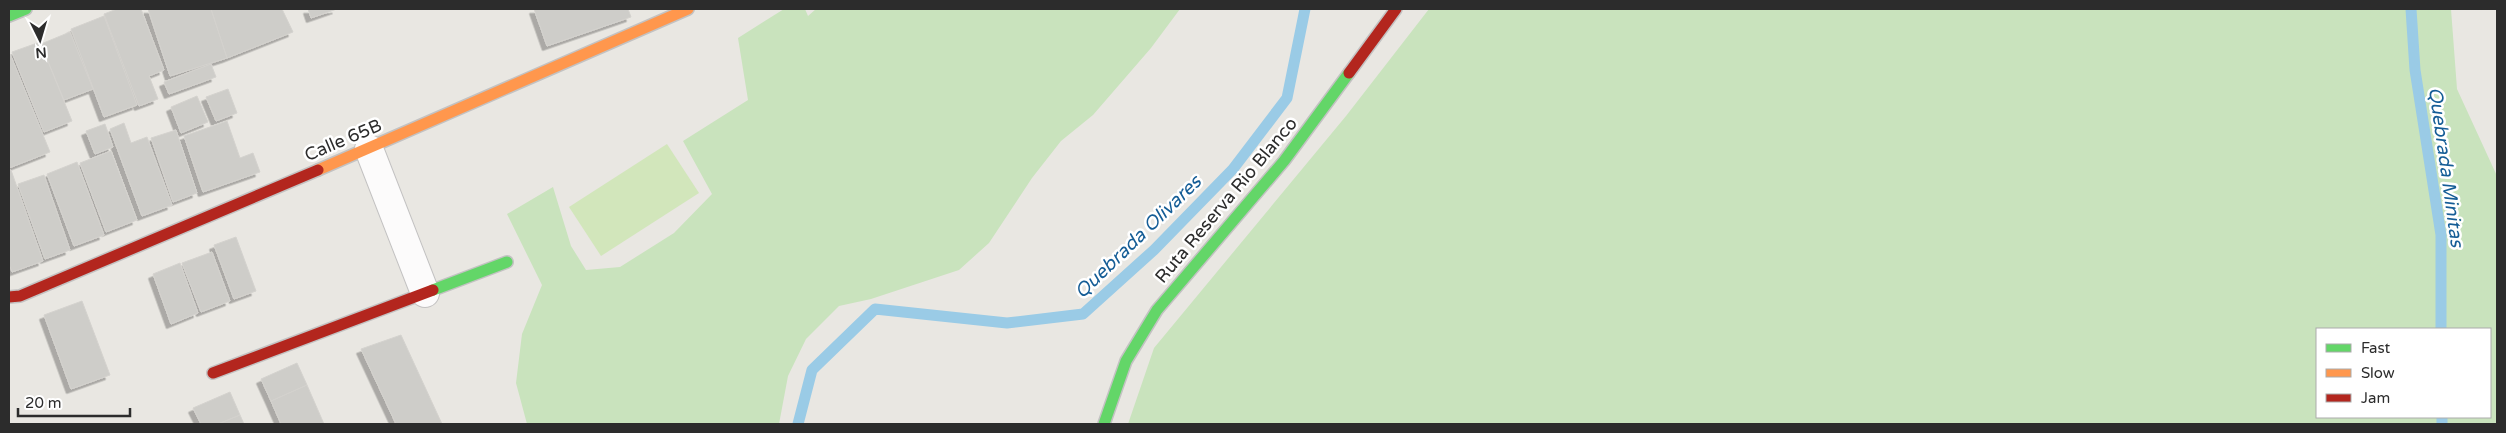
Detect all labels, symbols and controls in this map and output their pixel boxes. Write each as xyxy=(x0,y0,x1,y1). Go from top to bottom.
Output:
north arrow xyxy=(15,15,65,65)
text: N xyxy=(35,43,47,61)
water label: Quebrada Minitas xyxy=(2424,86,2468,250)
street label: Ruta Reserva Rio Blanco xyxy=(1150,113,1302,287)
street label: Calle 65B xyxy=(301,114,385,166)
water label: Quebrada Olivares xyxy=(1070,170,1207,303)
legend xyxy=(2316,328,2491,418)
text: Fast xyxy=(2361,339,2391,357)
text: Slow xyxy=(2361,364,2395,382)
scale bar xyxy=(18,386,130,418)
text: Jam xyxy=(2361,389,2390,407)
text: 20 m xyxy=(25,394,62,412)

